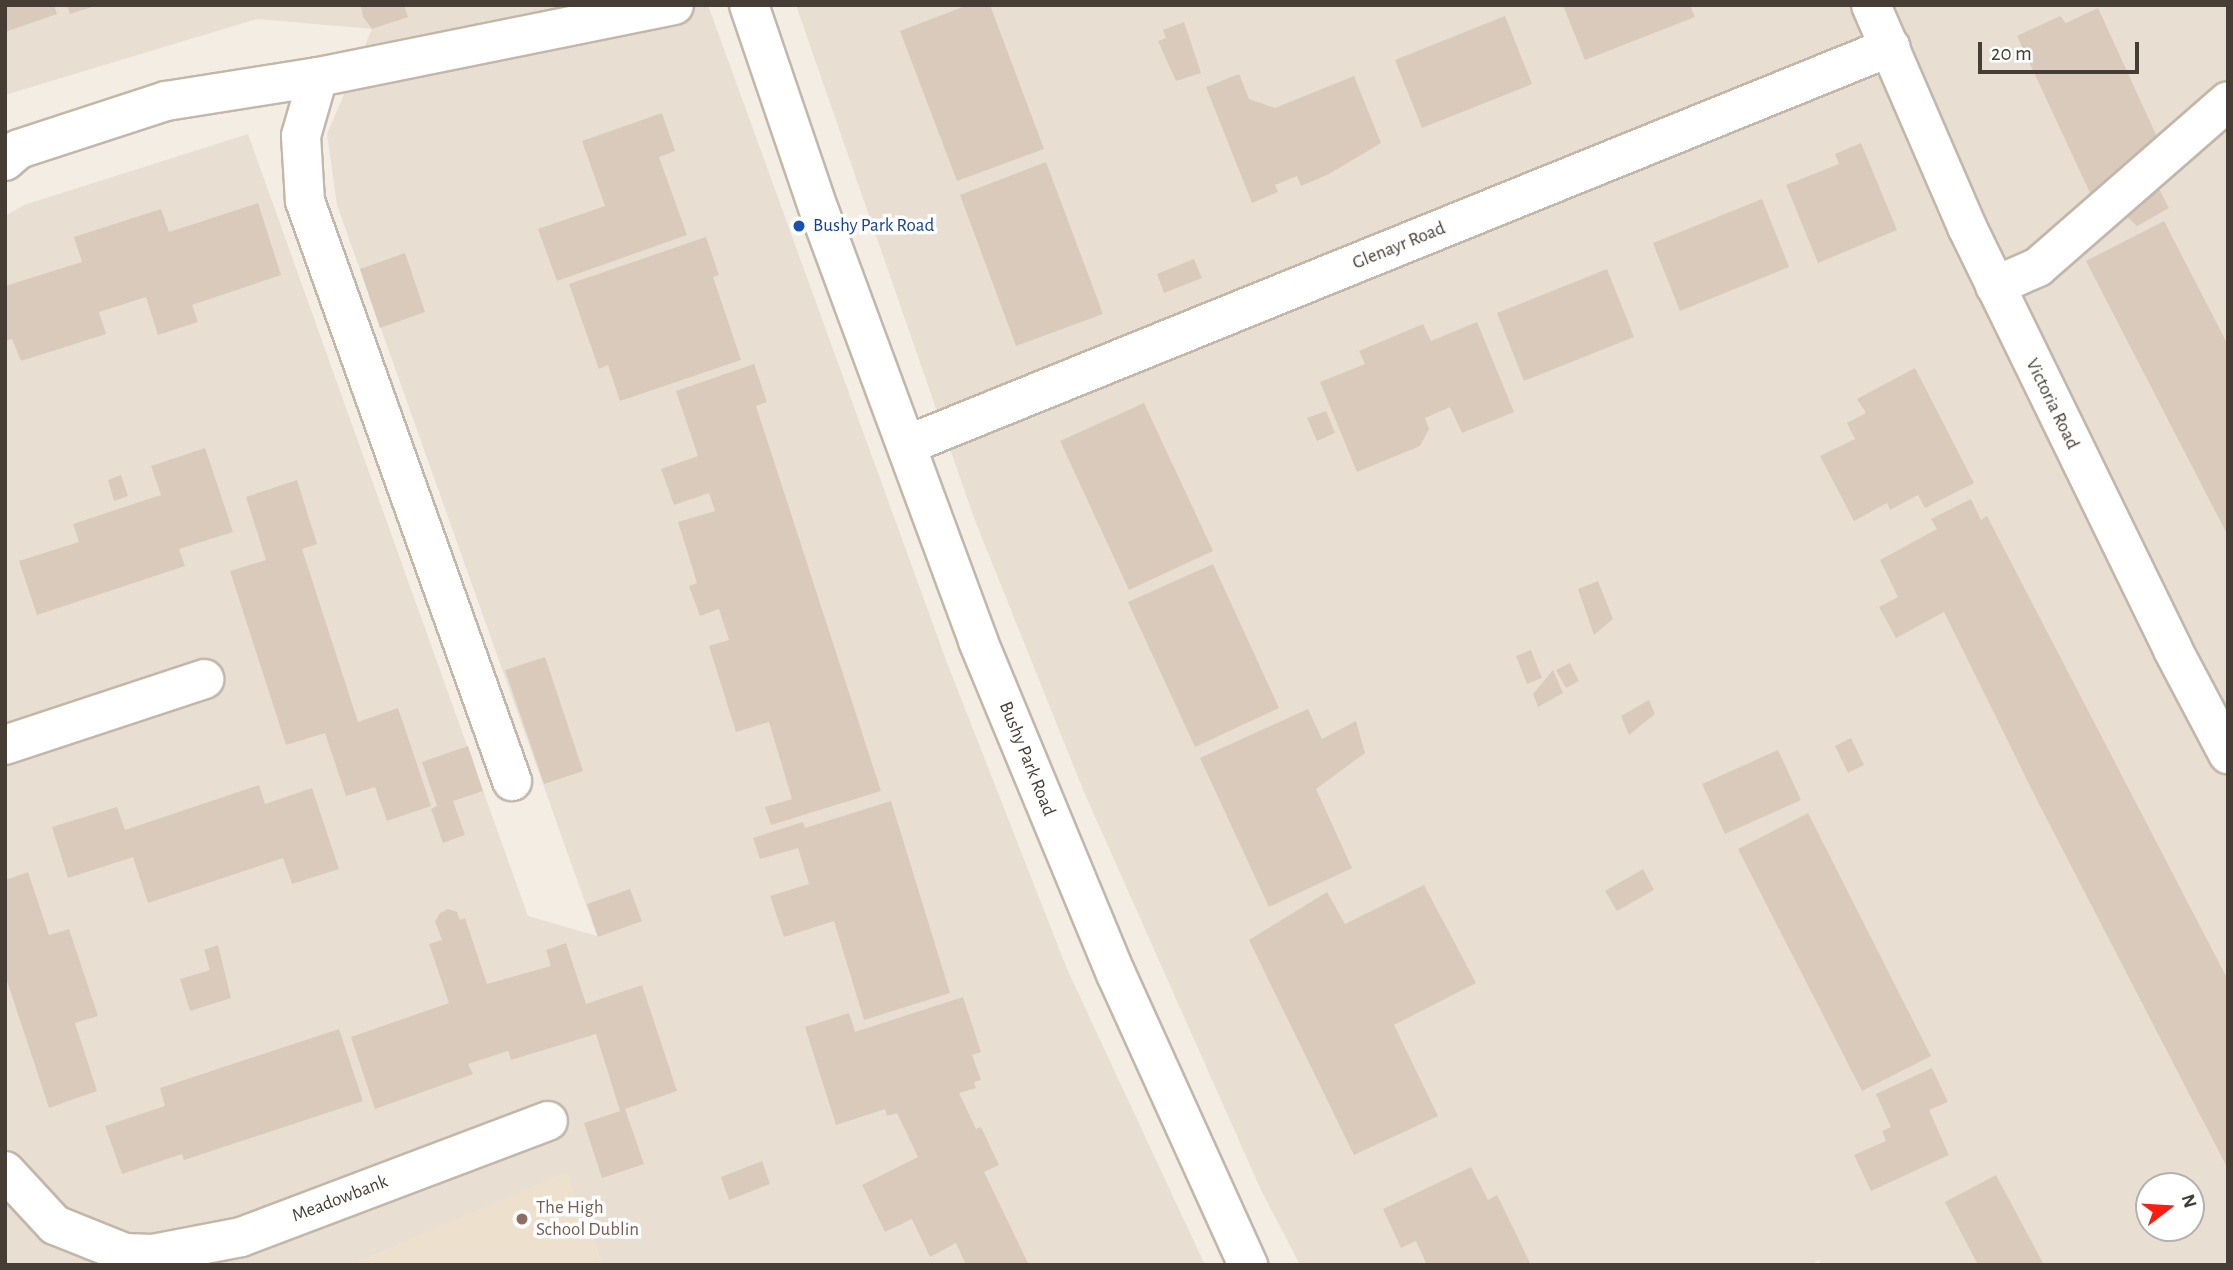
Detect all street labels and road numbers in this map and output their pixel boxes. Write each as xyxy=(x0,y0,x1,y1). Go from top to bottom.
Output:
street label: Glenayr Road xyxy=(1349,217,1449,275)
street label: Victoria Road xyxy=(2020,355,2084,453)
street label: Bushy Park Road xyxy=(994,698,1060,820)
street label: Meadowbank xyxy=(289,1170,391,1228)

